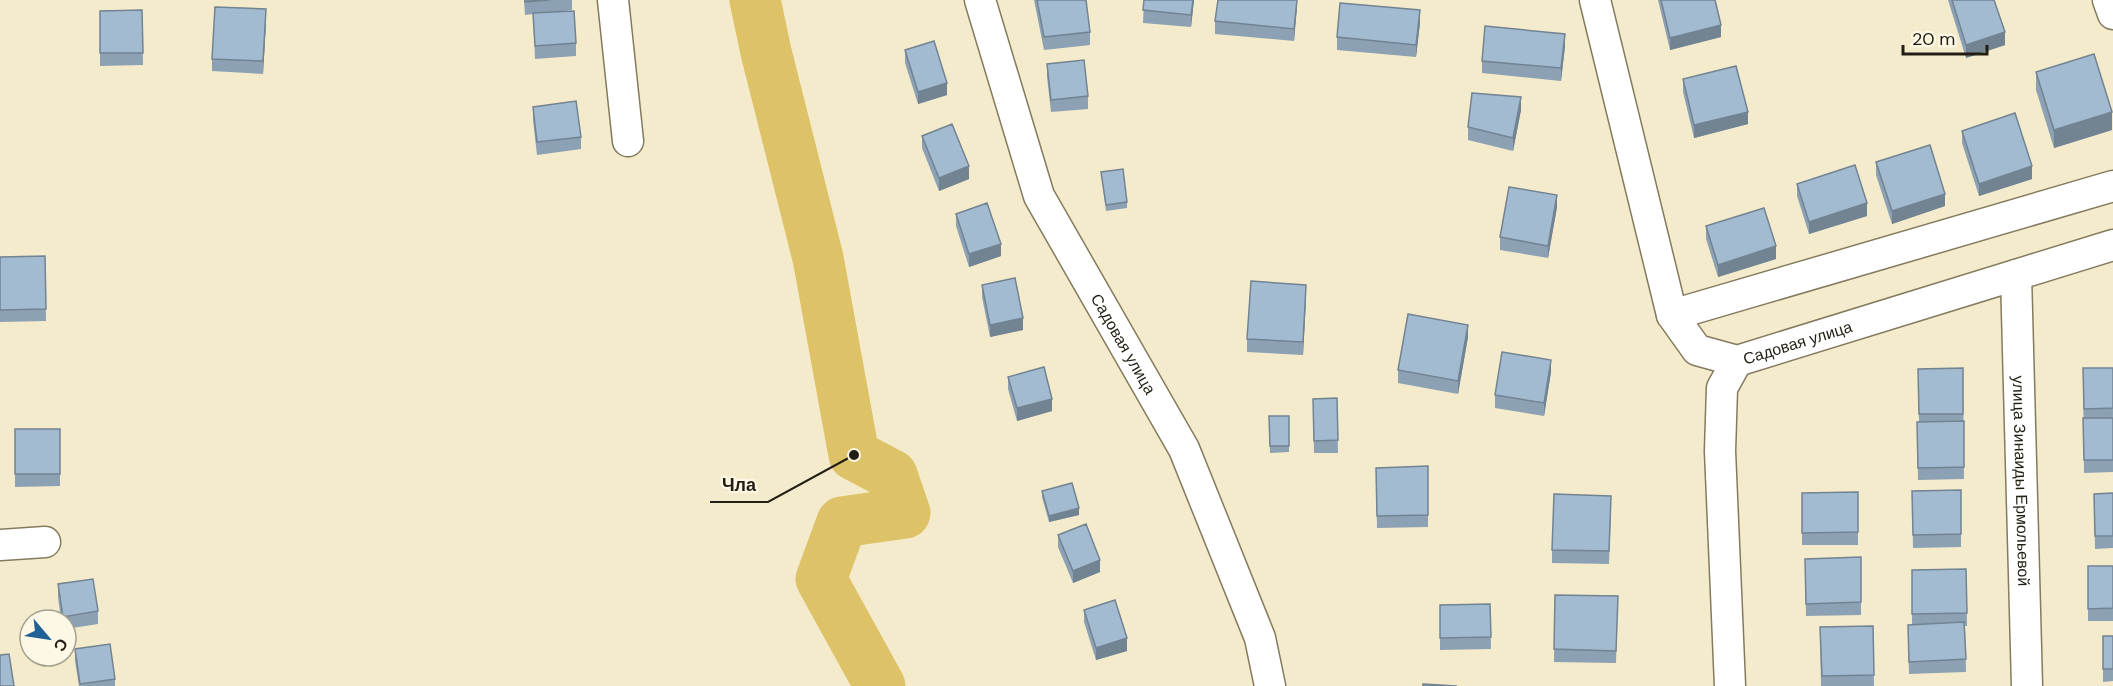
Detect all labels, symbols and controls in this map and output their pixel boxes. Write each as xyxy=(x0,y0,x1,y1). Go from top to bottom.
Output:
scale bar xyxy=(1903,18,1987,56)
text: 20 m xyxy=(1912,27,1955,51)
street label: Садовая улица xyxy=(1086,290,1161,398)
street label: Садовая улица xyxy=(1740,316,1855,370)
street label: улица Зинаиды Ермольевой xyxy=(2008,375,2034,586)
callout: Чла xyxy=(710,466,768,502)
text: Чла xyxy=(722,473,757,497)
north arrow xyxy=(18,608,78,668)
text: С xyxy=(48,635,73,656)

